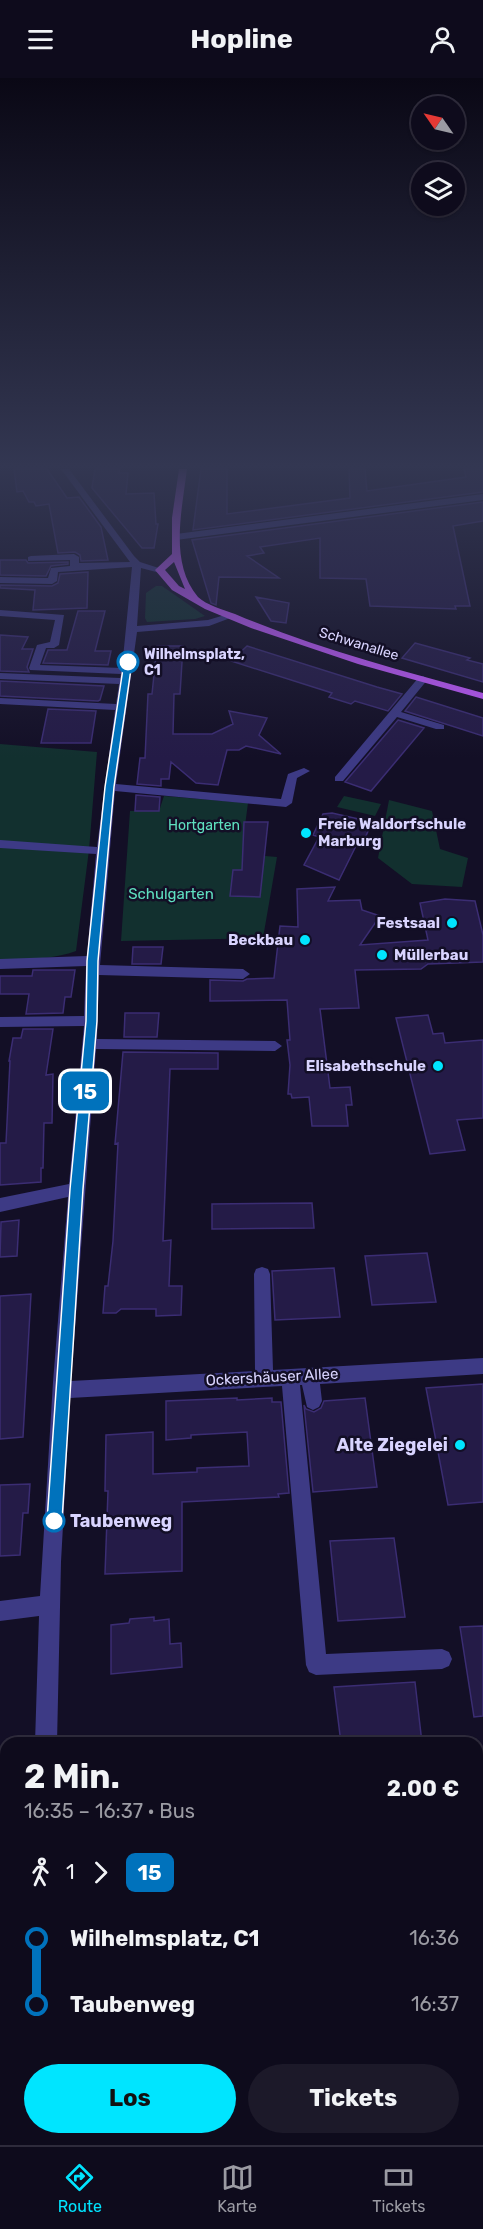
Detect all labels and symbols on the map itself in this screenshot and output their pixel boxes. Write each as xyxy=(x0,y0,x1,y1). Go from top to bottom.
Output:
north arrow xyxy=(411,96,465,150)
street label: Schwanallee xyxy=(317,624,401,664)
place label: Wilhelmsplatz, C1 xyxy=(144,646,245,679)
marker: Wilhelmsplatz, C1 xyxy=(117,651,139,673)
place label: Freie Waldorfschule Marburg xyxy=(318,815,466,850)
park label: Hortgarten xyxy=(168,817,240,834)
marker: Freie Waldorfschule Marburg xyxy=(299,826,313,840)
park label: Schulgarten xyxy=(128,885,214,903)
place label: Festsaal xyxy=(376,914,440,932)
marker: Festsaal xyxy=(445,916,459,930)
place label: Beckbau xyxy=(228,931,293,949)
marker: Beckbau xyxy=(298,933,312,947)
place label: Müllerbau xyxy=(394,946,468,964)
marker: Müllerbau xyxy=(375,948,389,962)
place label: Elisabethschule xyxy=(306,1057,426,1075)
marker: Elisabethschule xyxy=(431,1059,445,1073)
line badge: 15 xyxy=(58,1072,112,1110)
street label: Ockershäuser Allee xyxy=(205,1365,339,1389)
place label: Alte Ziegelei xyxy=(336,1434,448,1456)
marker: Alte Ziegelei xyxy=(453,1438,467,1452)
marker: Taubenweg xyxy=(43,1510,65,1532)
place label: Taubenweg xyxy=(70,1510,172,1532)

